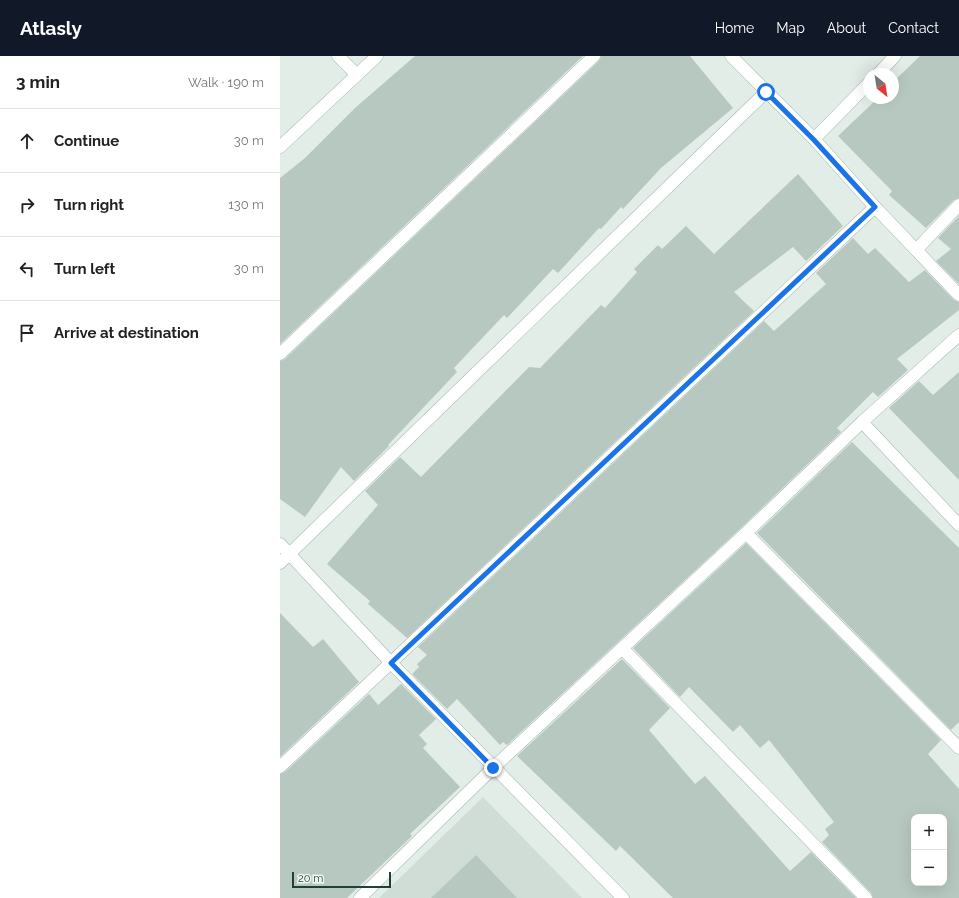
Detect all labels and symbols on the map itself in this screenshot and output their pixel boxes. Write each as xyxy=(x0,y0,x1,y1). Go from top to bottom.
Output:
north arrow xyxy=(863,68,899,104)
route start xyxy=(757,83,775,101)
route end xyxy=(484,759,502,777)
scale bar xyxy=(292,870,391,889)

